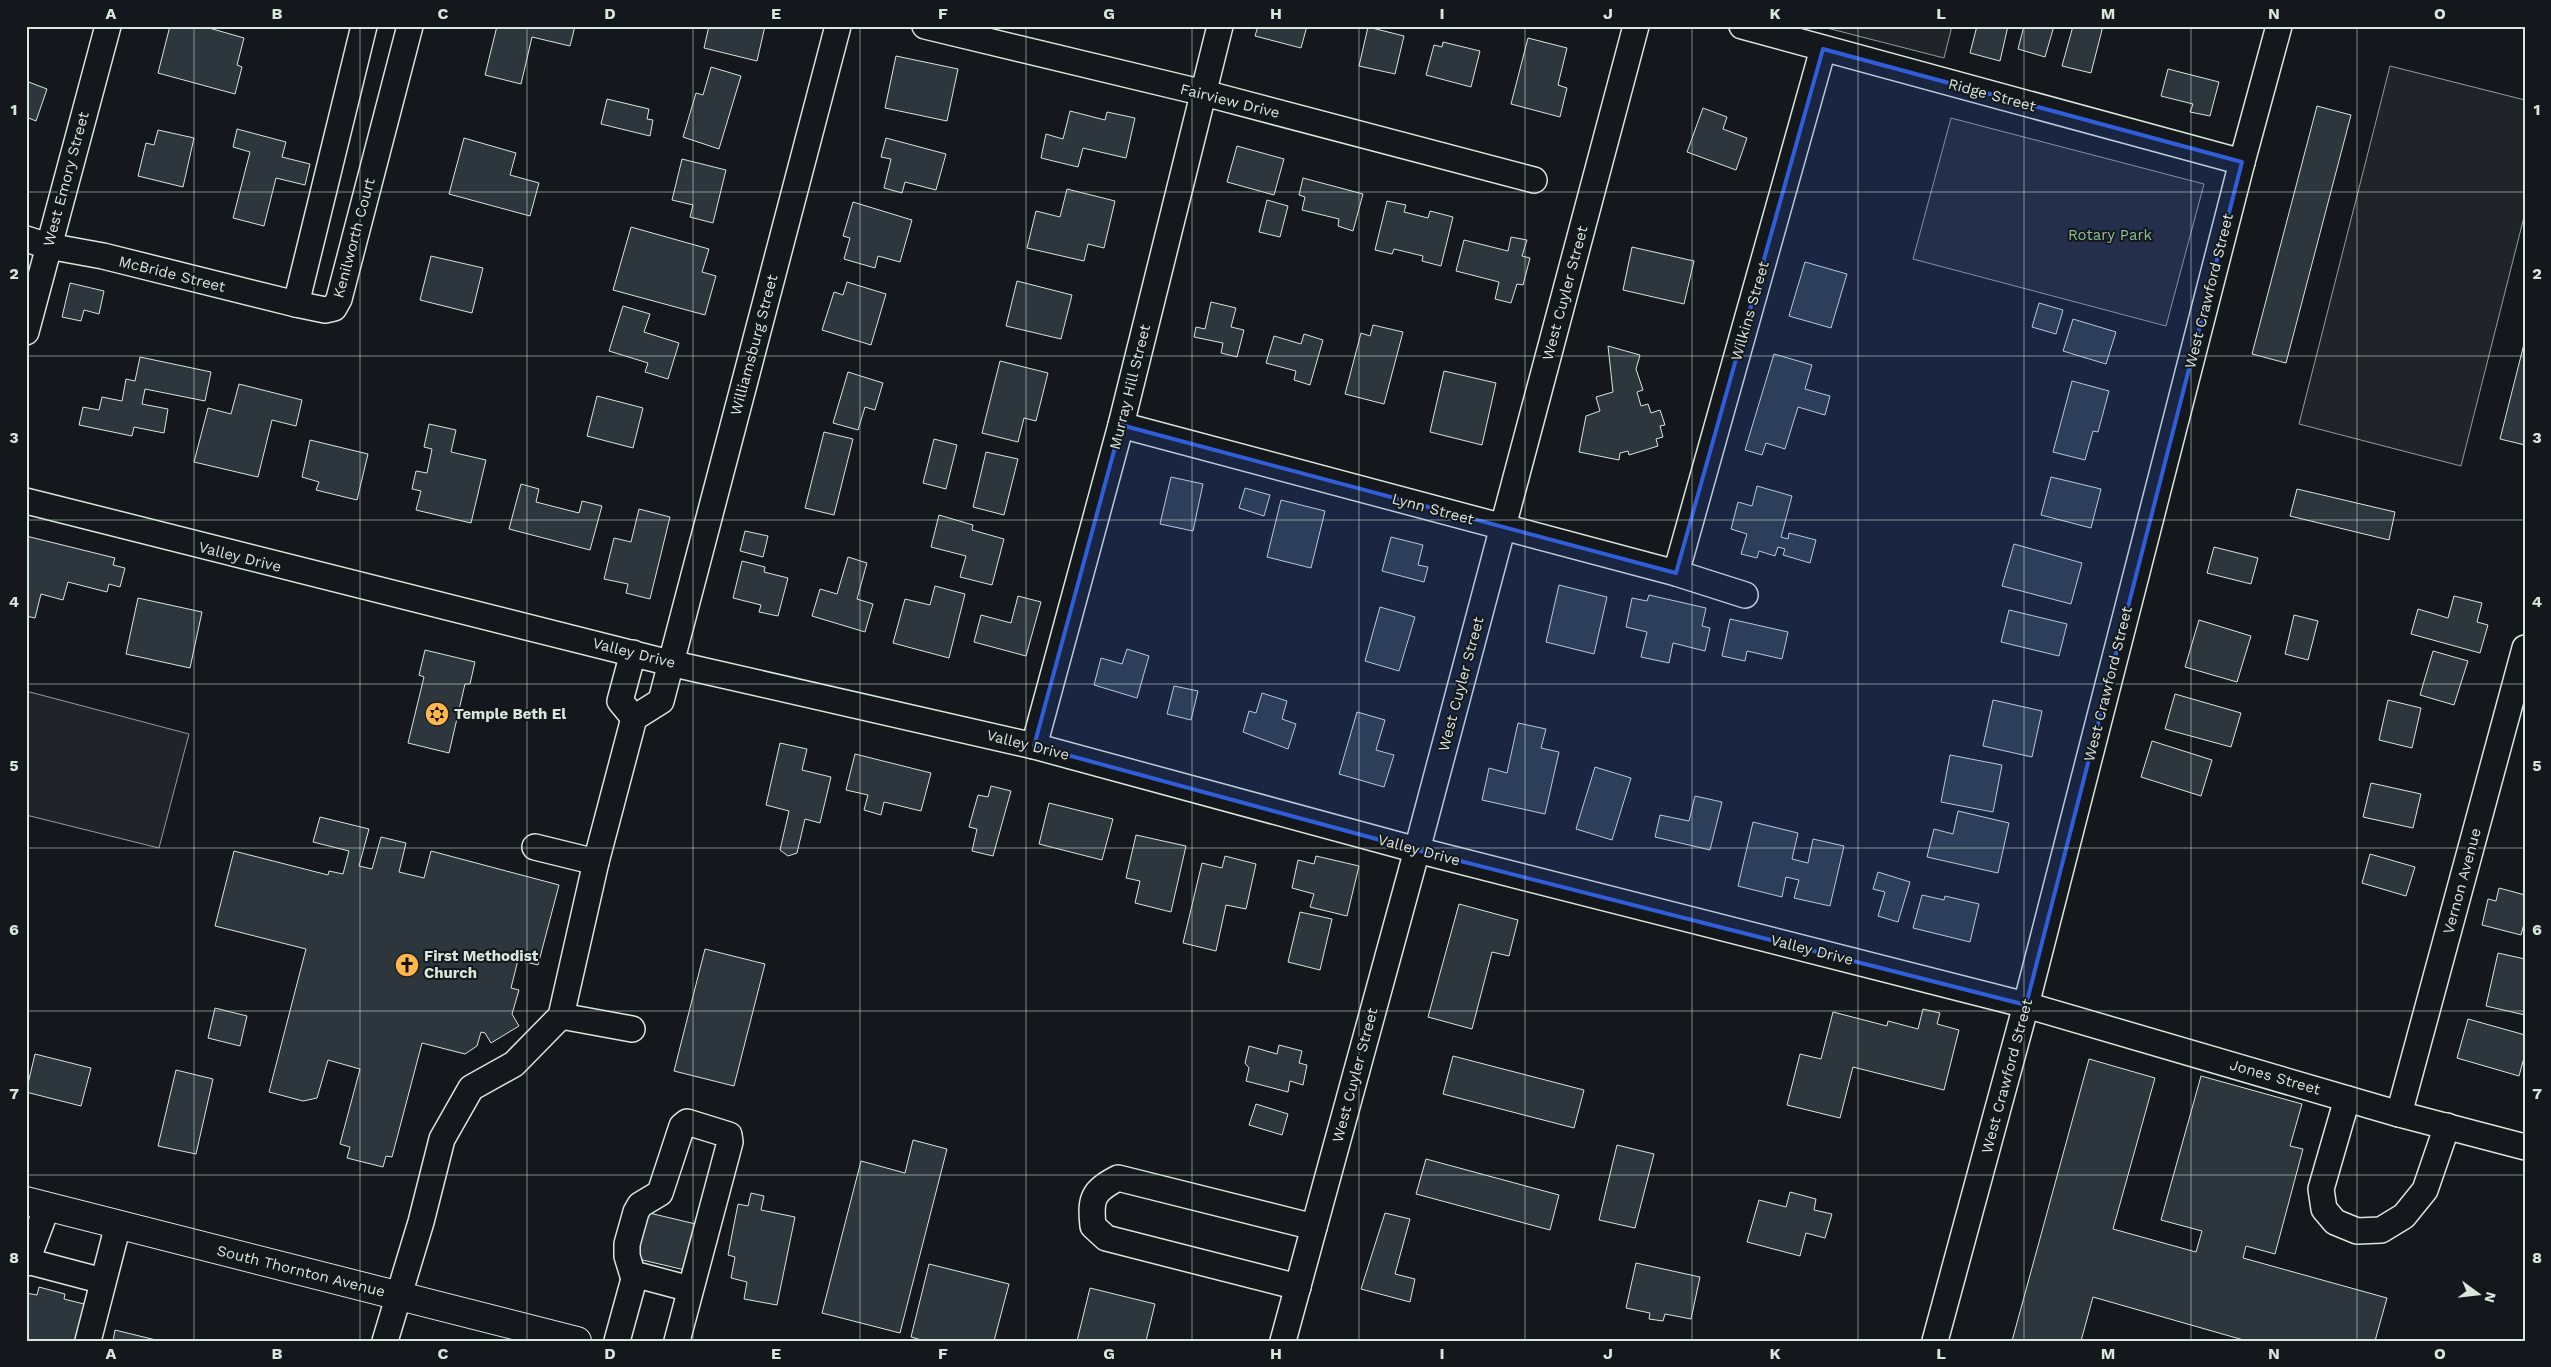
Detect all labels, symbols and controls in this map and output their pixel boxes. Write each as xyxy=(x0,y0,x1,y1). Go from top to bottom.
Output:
text: A xyxy=(106,4,117,23)
text: B xyxy=(272,4,283,23)
text: C xyxy=(438,4,449,23)
text: D xyxy=(604,4,616,23)
text: E xyxy=(771,4,781,23)
text: F xyxy=(938,4,948,23)
text: G xyxy=(1103,4,1115,23)
text: H xyxy=(1270,4,1282,23)
text: I xyxy=(1439,4,1445,23)
text: J xyxy=(1603,4,1613,23)
text: K xyxy=(1769,4,1781,23)
text: L xyxy=(1936,4,1946,23)
text: M xyxy=(2101,4,2115,23)
text: N xyxy=(2268,4,2280,23)
text: O xyxy=(2434,4,2446,23)
street label: Ridge Street xyxy=(1946,75,2039,116)
street label: Fairview Drive xyxy=(1178,80,1282,122)
text: 1 xyxy=(11,100,17,119)
text: 1 xyxy=(2534,100,2540,119)
street label: West Emory Street xyxy=(39,109,93,248)
street label: Kenilworth Court xyxy=(329,175,379,300)
street label: West Crawford Street xyxy=(2181,211,2237,370)
street label: West Cuyler Street xyxy=(1538,223,1592,362)
park label: Rotary Park xyxy=(2068,226,2153,244)
street label: McBride Street xyxy=(117,252,228,296)
street label: Wilkins Street xyxy=(1727,258,1773,363)
text: 2 xyxy=(9,264,19,283)
text: 2 xyxy=(2532,264,2542,283)
street label: Williamsburg Street xyxy=(727,272,782,417)
street label: Murray Hill Street xyxy=(1106,322,1154,451)
text: 3 xyxy=(9,428,19,447)
text: 3 xyxy=(2532,428,2542,447)
street label: Lynn Street xyxy=(1390,489,1477,529)
street label: Valley Drive xyxy=(197,538,283,576)
text: 4 xyxy=(9,592,19,611)
text: 4 xyxy=(2532,592,2542,611)
street label: West Crawford Street xyxy=(2080,604,2136,763)
street label: West Cuyler Street xyxy=(1434,614,1488,753)
street label: Valley Drive xyxy=(591,634,677,672)
synagogue icon: Temple Beth El xyxy=(424,701,450,727)
place label: Temple Beth El xyxy=(454,705,566,723)
street label: Valley Drive xyxy=(985,726,1071,764)
text: 5 xyxy=(9,756,19,775)
text: 5 xyxy=(2532,756,2542,775)
street label: Vernon Avenue xyxy=(2439,826,2485,936)
street label: Valley Drive xyxy=(1376,830,1462,870)
text: 6 xyxy=(9,920,19,939)
text: 6 xyxy=(2532,920,2542,939)
street label: Valley Drive xyxy=(1769,931,1855,969)
place label: First Methodist Church xyxy=(424,947,539,982)
church icon: First Methodist Church xyxy=(394,952,420,978)
street label: West Crawford Street xyxy=(1978,996,2036,1155)
street label: West Cuyler Street xyxy=(1328,1005,1382,1144)
street label: Jones Street xyxy=(2228,1055,2323,1099)
text: 7 xyxy=(9,1084,19,1103)
text: 7 xyxy=(2532,1084,2542,1103)
street label: South Thornton Avenue xyxy=(215,1241,387,1301)
text: 8 xyxy=(9,1248,19,1267)
text: 8 xyxy=(2532,1248,2542,1267)
north arrow xyxy=(2454,1270,2504,1320)
text: N xyxy=(2481,1290,2500,1304)
text: A xyxy=(106,1344,117,1363)
text: B xyxy=(272,1344,283,1363)
text: C xyxy=(438,1344,449,1363)
text: D xyxy=(604,1344,616,1363)
text: E xyxy=(771,1344,781,1363)
text: F xyxy=(938,1344,948,1363)
text: G xyxy=(1103,1344,1115,1363)
text: H xyxy=(1270,1344,1282,1363)
text: I xyxy=(1439,1344,1445,1363)
text: J xyxy=(1603,1344,1613,1363)
text: K xyxy=(1769,1344,1781,1363)
text: L xyxy=(1936,1344,1946,1363)
text: M xyxy=(2101,1344,2115,1363)
text: N xyxy=(2268,1344,2280,1363)
text: O xyxy=(2434,1344,2446,1363)

